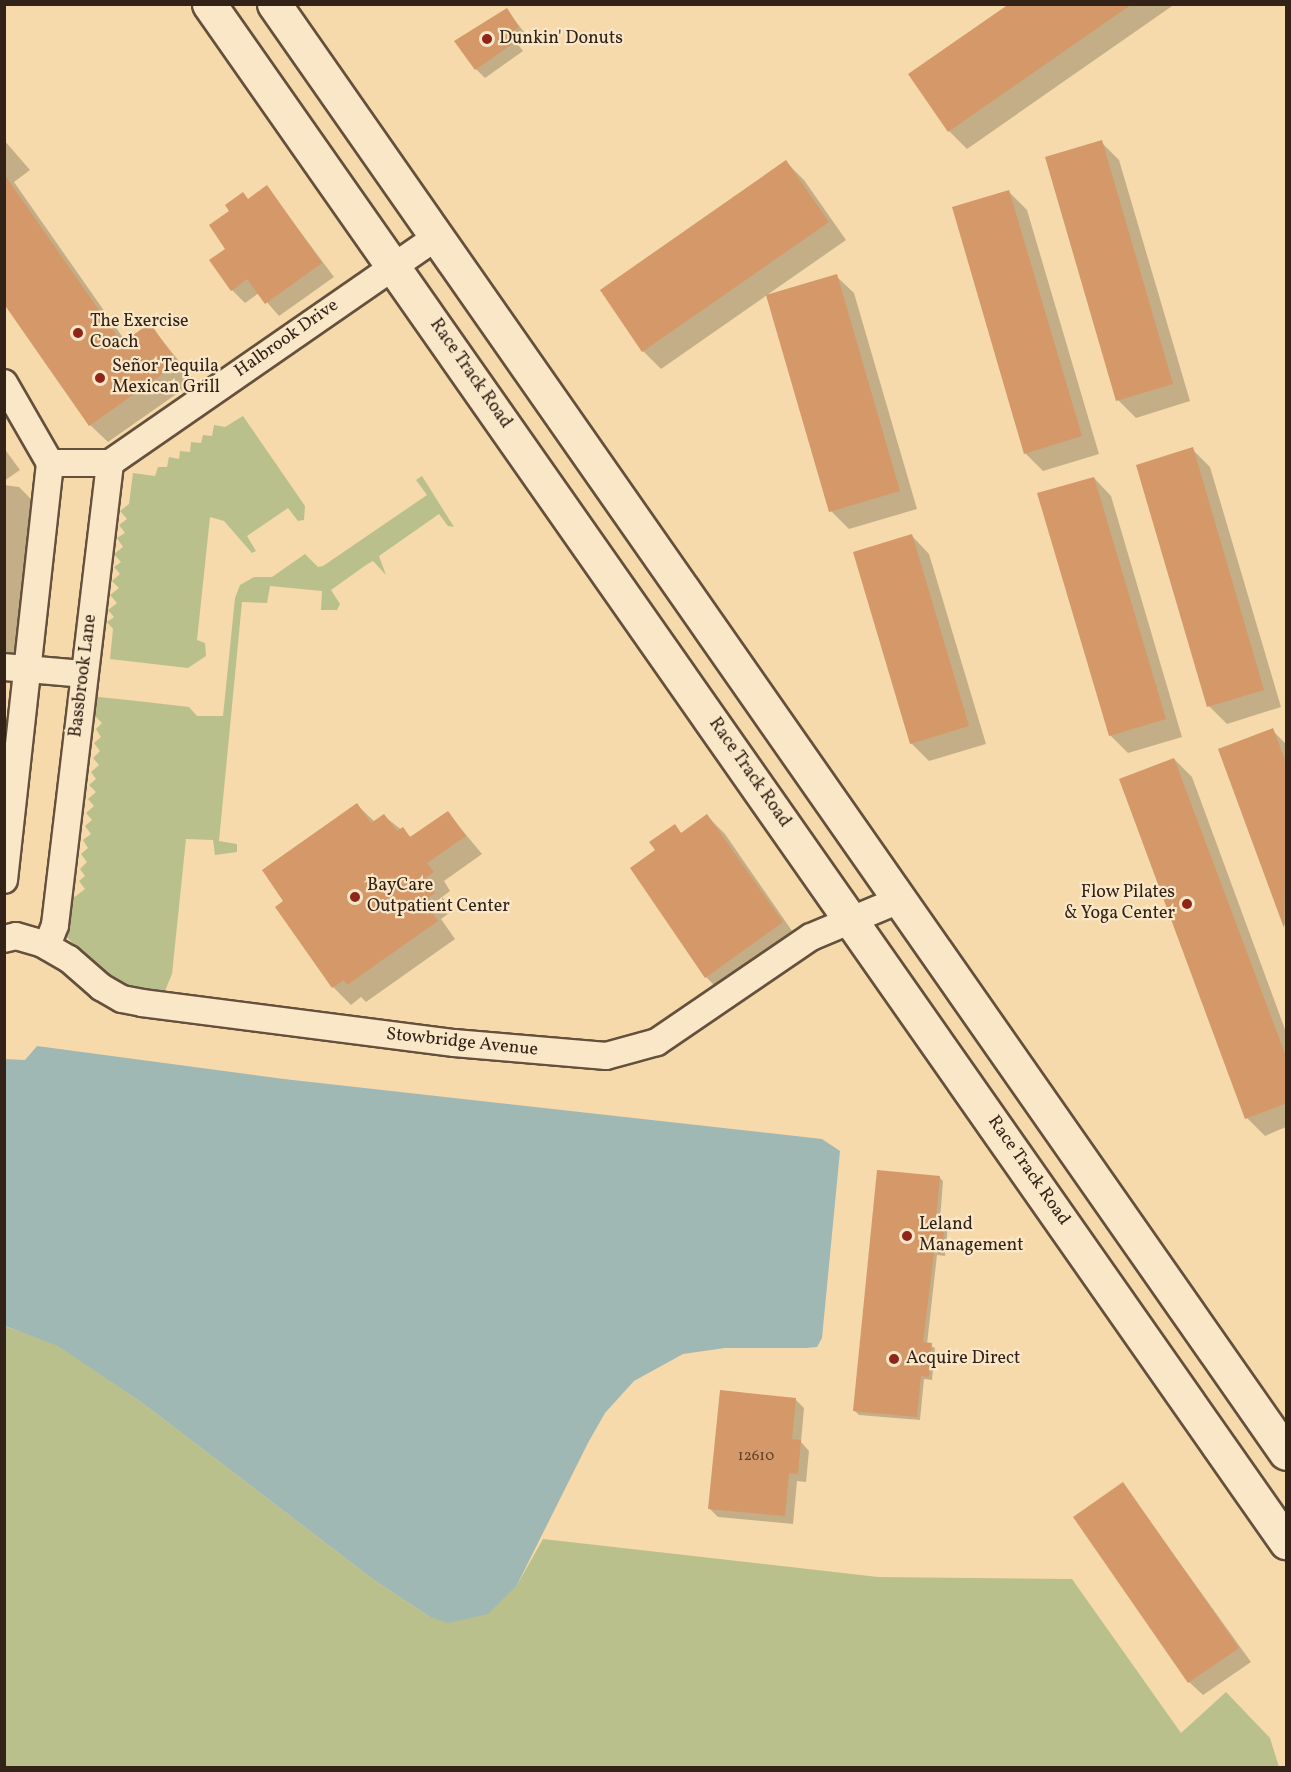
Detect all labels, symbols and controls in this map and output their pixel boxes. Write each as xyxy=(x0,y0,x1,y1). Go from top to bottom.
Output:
place label: Dunkin' Donuts xyxy=(499,28,623,50)
marker: Dunkin' Donuts xyxy=(480,32,494,46)
street label: Halbrook Drive xyxy=(231,295,343,383)
place label: The Exercise Coach xyxy=(90,312,189,354)
street label: Race Track Road xyxy=(424,315,516,433)
marker: The Exercise Coach xyxy=(71,326,85,340)
place label: Señor Tequila Mexican Grill xyxy=(112,357,220,400)
marker: Señor Tequila Mexican Grill xyxy=(93,371,107,385)
street label: Bassbrook Lane xyxy=(66,613,102,739)
street label: Race Track Road xyxy=(703,714,795,832)
place label: BayCare Outpatient Center xyxy=(367,876,510,918)
place label: Flow Pilates & Yoga Center xyxy=(1064,883,1175,926)
marker: BayCare Outpatient Center xyxy=(348,890,362,904)
marker: Flow Pilates & Yoga Center xyxy=(1180,897,1194,911)
street label: Stowbridge Avenue xyxy=(385,1024,539,1062)
street label: Race Track Road xyxy=(982,1112,1074,1230)
place label: Leland Management xyxy=(919,1215,1024,1258)
marker: Leland Management xyxy=(900,1229,914,1243)
place label: Acquire Direct xyxy=(906,1348,1020,1370)
marker: Acquire Direct xyxy=(887,1352,901,1366)
house number: 12610 xyxy=(738,1448,774,1466)

